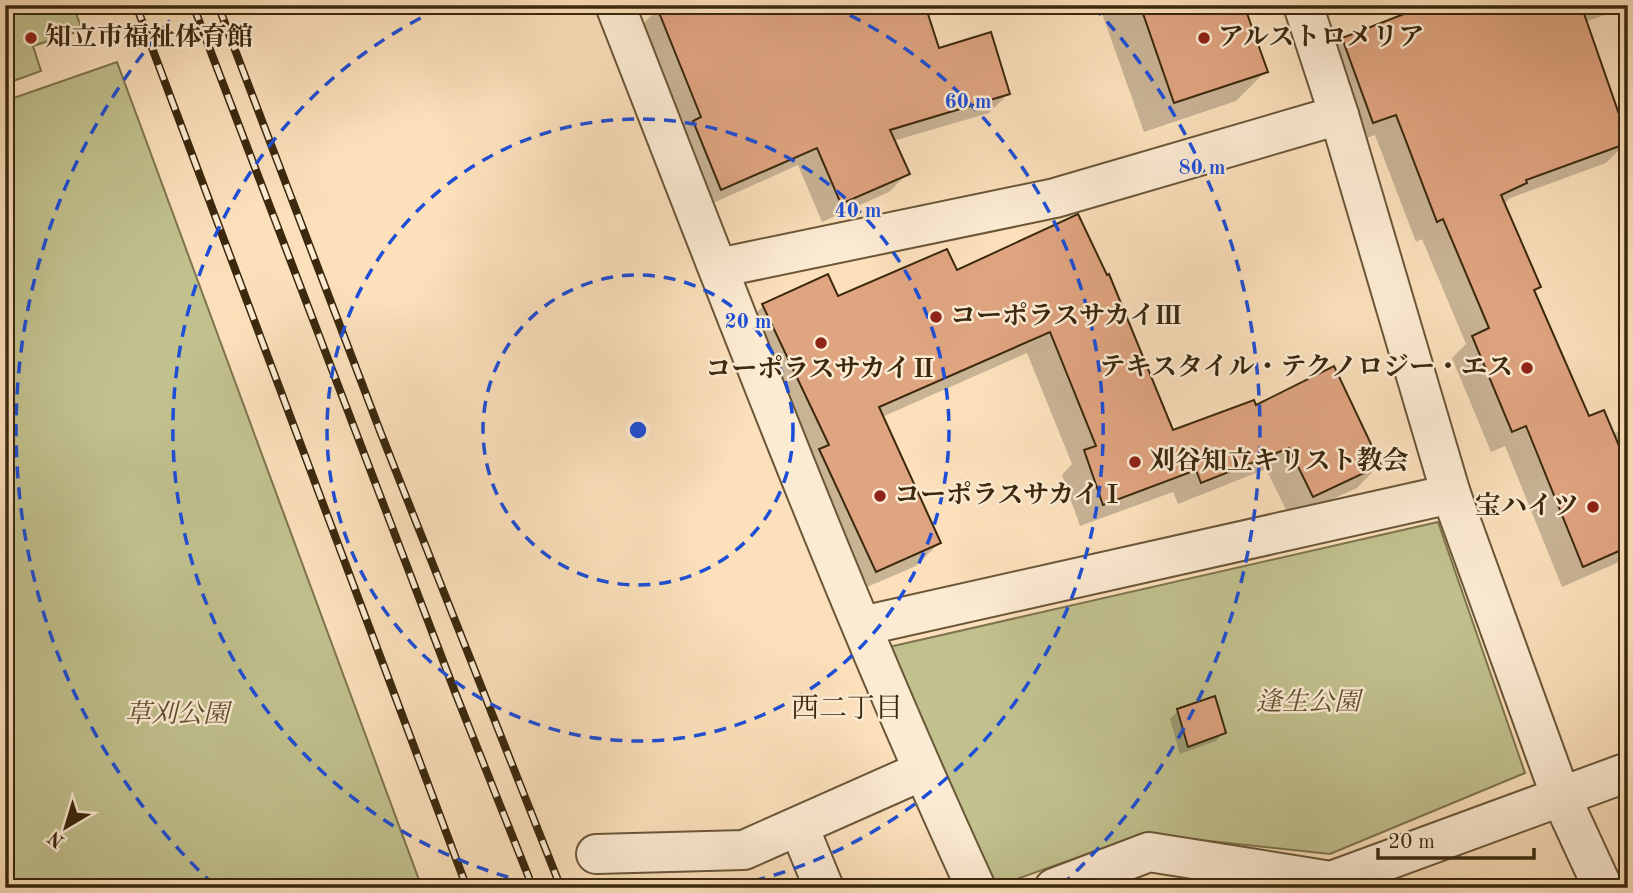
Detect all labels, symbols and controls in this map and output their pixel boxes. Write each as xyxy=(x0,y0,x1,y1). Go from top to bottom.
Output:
place label: 知立市福祉体育館 xyxy=(45,22,253,51)
place label: アルストロメリア xyxy=(1218,24,1424,51)
marker: 知立市福祉体育館 xyxy=(23,30,39,46)
marker: アルストロメリア xyxy=(1196,30,1212,46)
text: 60 m xyxy=(944,92,992,113)
text: 80 m xyxy=(1178,158,1226,179)
text: 40 m xyxy=(834,201,882,222)
place label: コーポラスサカイⅢ xyxy=(950,302,1181,330)
marker: コーポラスサカイⅢ xyxy=(928,309,944,325)
text: 20 m xyxy=(724,312,772,333)
marker: コーポラスサカイⅡ xyxy=(813,335,829,351)
place label: テキスタイル・テクノロジー・エス xyxy=(1100,353,1513,381)
place label: コーポラスサカイⅡ xyxy=(705,355,937,383)
marker: テキスタイル・テクノロジー・エス xyxy=(1519,360,1535,376)
centre of rings xyxy=(626,418,650,442)
place label: 刈谷知立キリスト教会 xyxy=(1149,446,1408,475)
marker: 刈谷知立キリスト教会 xyxy=(1127,454,1143,470)
place label: コーポラスサカイⅠ xyxy=(894,481,1125,509)
marker: コーポラスサカイⅠ xyxy=(872,488,888,504)
place label: 宝ハイツ xyxy=(1475,491,1579,520)
marker: 宝ハイツ xyxy=(1585,499,1601,515)
park label: 逢生公園 xyxy=(1256,688,1364,716)
district label: 西二丁目 xyxy=(791,694,903,724)
park label: 草刈公園 xyxy=(125,700,233,728)
north arrow xyxy=(32,792,102,862)
scale bar xyxy=(1378,816,1533,860)
text: N xyxy=(45,826,69,850)
text: 20 m xyxy=(1388,832,1435,853)

